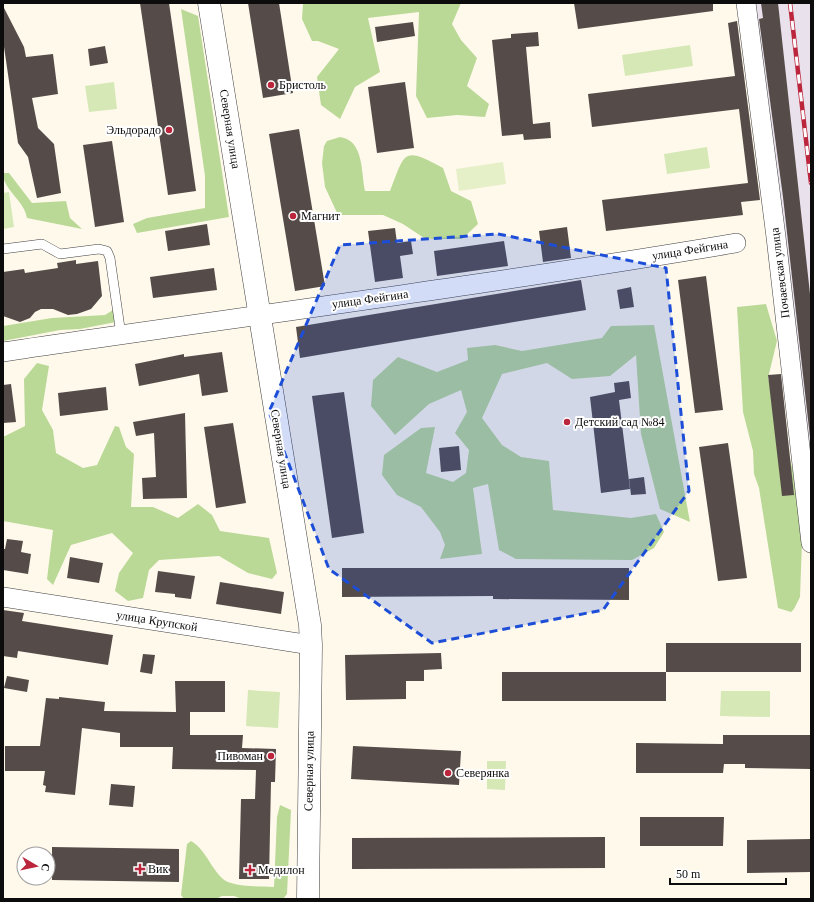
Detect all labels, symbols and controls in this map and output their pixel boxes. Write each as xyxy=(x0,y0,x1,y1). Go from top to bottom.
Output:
place label: Бристоль xyxy=(279,78,327,92)
marker: Бристоль xyxy=(266,80,276,90)
street label: Северная улица xyxy=(217,88,243,170)
place label: Эльдорадо xyxy=(106,123,161,137)
marker: Эльдорадо xyxy=(164,125,174,135)
place label: Магнит xyxy=(301,209,341,223)
marker: Магнит xyxy=(288,211,298,221)
street label: Почаевская улица xyxy=(767,226,792,319)
street label: улица Фейгина xyxy=(651,237,730,263)
street label: улица Фейгина xyxy=(331,287,410,311)
street label: Северная улица xyxy=(268,408,294,490)
place label: Детский сад №84 xyxy=(575,415,664,429)
marker: Детский сад №84 xyxy=(562,417,572,427)
street label: улица Крупской xyxy=(115,608,199,634)
street label: Северная улица xyxy=(301,730,317,811)
place label: Пивоман xyxy=(217,749,264,763)
marker: Пивоман xyxy=(266,751,276,761)
place label: Северянка xyxy=(456,766,510,780)
marker: Северянка xyxy=(443,768,453,778)
north arrow xyxy=(16,846,56,886)
scale bar xyxy=(670,860,786,886)
place label: Вик xyxy=(148,862,168,876)
text: С xyxy=(39,863,52,872)
place label: Медилон xyxy=(258,863,305,877)
marker: Вик xyxy=(135,864,145,874)
marker: Медилон xyxy=(245,865,255,875)
text: 50 m xyxy=(676,867,701,881)

